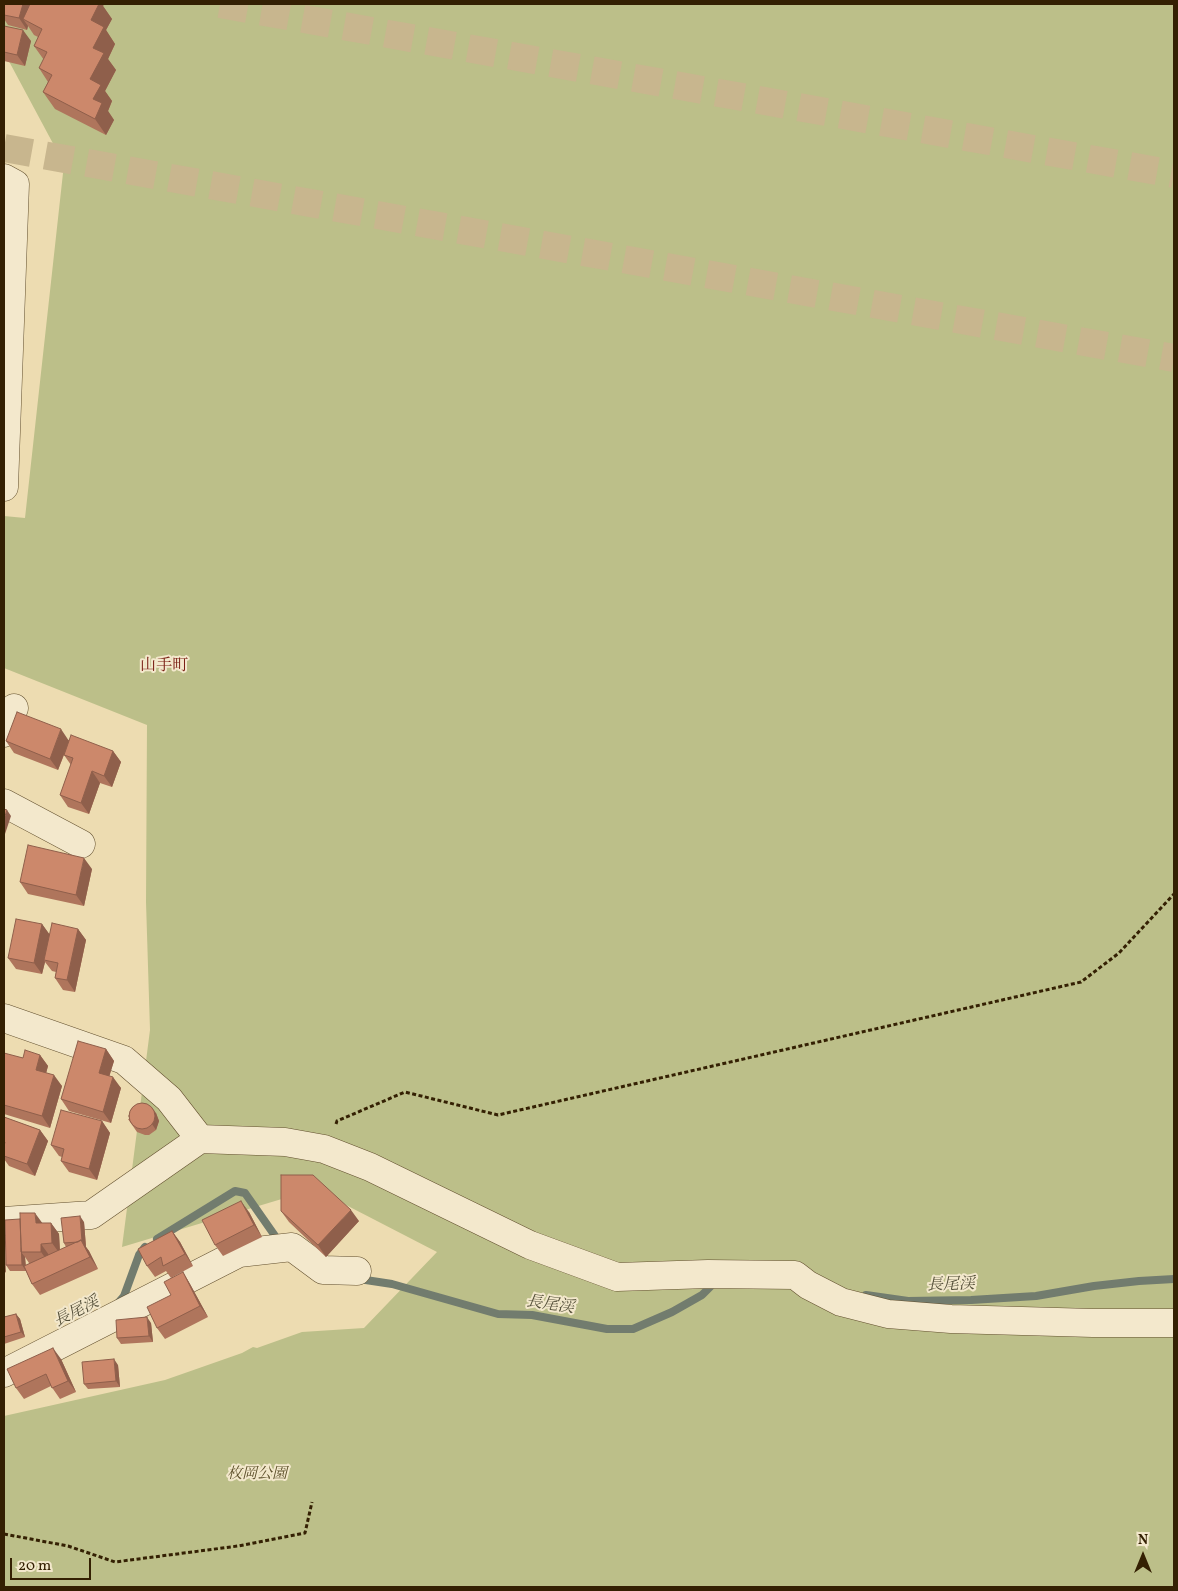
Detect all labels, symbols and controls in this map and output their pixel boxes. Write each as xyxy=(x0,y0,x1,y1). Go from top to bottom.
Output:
district label: 山手町 xyxy=(140,657,188,677)
water label: 長尾渓 xyxy=(927,1276,975,1296)
water label: 長尾渓 xyxy=(525,1293,575,1319)
water label: 長尾渓 xyxy=(51,1294,103,1332)
park label: 枚岡公園 xyxy=(227,1466,287,1484)
north arrow xyxy=(1118,1531,1168,1581)
text: N xyxy=(1138,1531,1148,1550)
scale bar xyxy=(12,1548,94,1580)
text: 20 m xyxy=(18,1556,51,1577)

